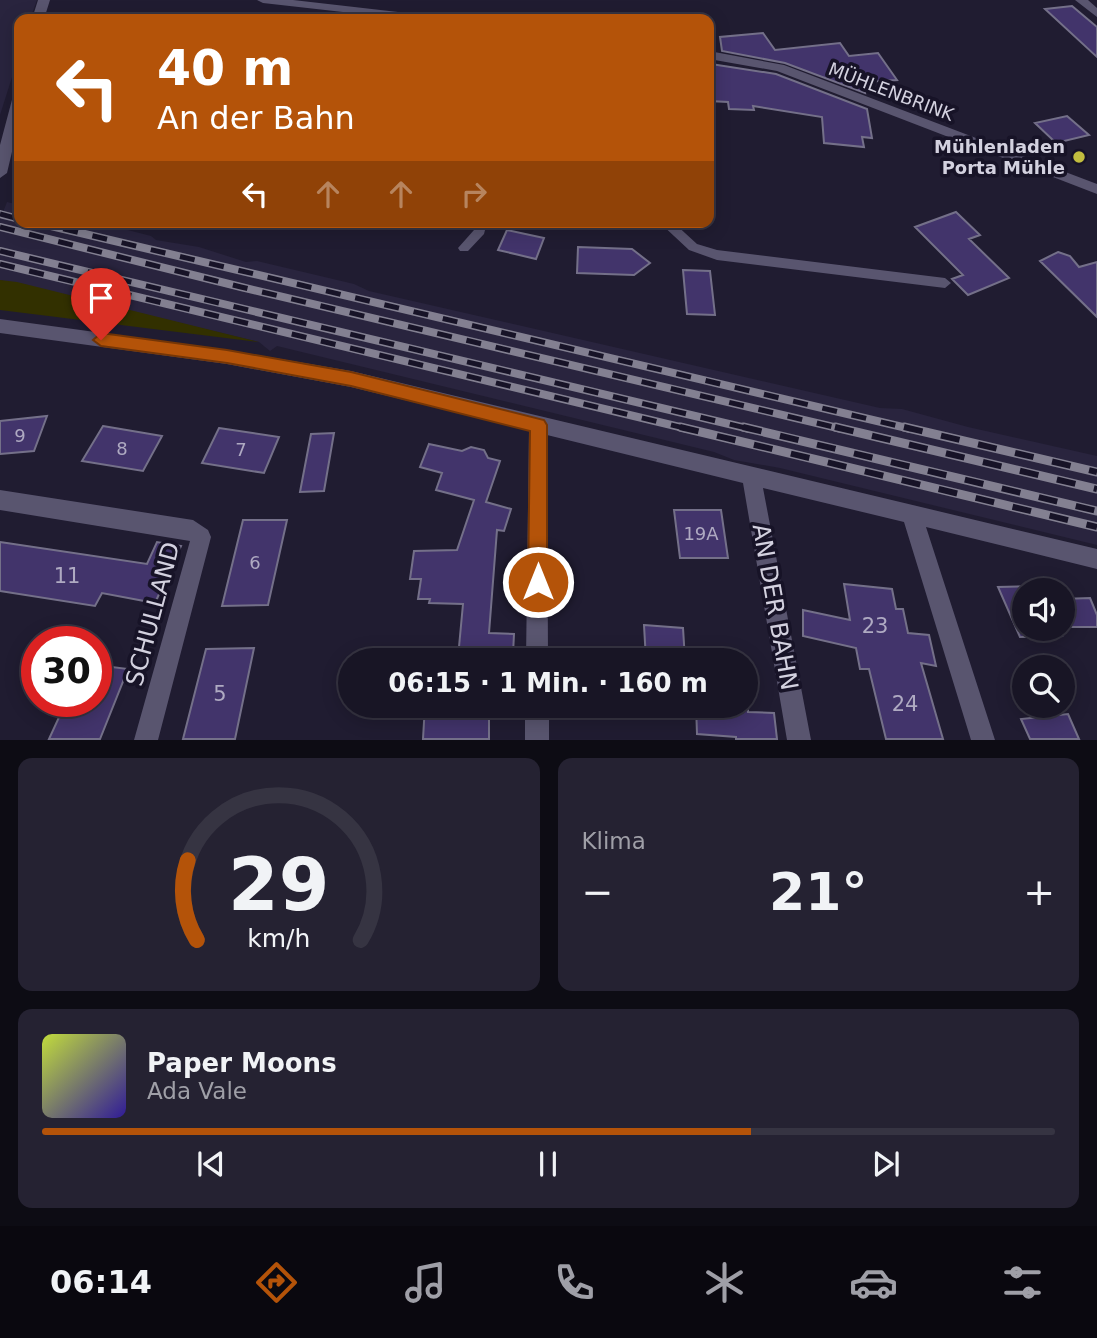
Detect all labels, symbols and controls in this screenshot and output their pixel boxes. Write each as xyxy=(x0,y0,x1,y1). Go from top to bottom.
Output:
text: 40 m xyxy=(157,40,293,97)
icon: left xyxy=(42,42,133,133)
street label: MÜHLENBRINK xyxy=(826,58,958,126)
text: An der Bahn xyxy=(157,99,355,137)
place label: Mühlenladen Porta Mühle xyxy=(934,136,1065,178)
marker: Mühlenladen Porta Mühle xyxy=(1071,149,1087,165)
icon: left xyxy=(236,175,274,213)
icon: ahead xyxy=(309,175,347,213)
icon: ahead xyxy=(382,175,420,213)
icon: right xyxy=(455,175,493,213)
pin xyxy=(71,268,131,340)
icon: arrive xyxy=(82,279,120,317)
house number: 9 xyxy=(14,425,26,446)
house number: 8 xyxy=(116,438,128,459)
house number: 7 xyxy=(235,439,247,460)
street label: AN DER BAHN xyxy=(747,521,803,693)
house number: 19A xyxy=(683,523,719,544)
street label: SCHULLAND xyxy=(120,539,186,689)
position arrow xyxy=(501,545,575,619)
house number: 6 xyxy=(249,552,261,573)
house number: 11 xyxy=(54,564,80,588)
map controls xyxy=(1012,578,1075,718)
button: sound xyxy=(1012,578,1075,641)
house number: 23 xyxy=(862,614,888,638)
speed limit sign: 30 xyxy=(21,626,112,717)
button: search xyxy=(1012,655,1075,718)
text: 06:15 · 1 Min. · 160 m xyxy=(388,668,708,698)
house number: 5 xyxy=(213,682,227,706)
house number: 24 xyxy=(892,692,918,716)
text: Klima xyxy=(582,828,646,854)
text: 29 xyxy=(228,843,329,928)
text: 21° xyxy=(769,862,867,922)
text: − xyxy=(582,870,613,914)
text: + xyxy=(1023,870,1055,914)
text: km/h xyxy=(247,924,310,953)
text: Paper Moons xyxy=(147,1048,337,1078)
text: Ada Vale xyxy=(147,1078,247,1104)
icon: previous xyxy=(192,1145,230,1183)
icon: pause xyxy=(529,1145,567,1183)
icon: next xyxy=(867,1145,905,1183)
icon: directions xyxy=(252,1258,301,1307)
icon: music xyxy=(401,1258,450,1307)
icon: phone xyxy=(550,1258,599,1307)
icon: climate xyxy=(700,1258,749,1307)
icon: car xyxy=(849,1258,898,1307)
icon: filters xyxy=(998,1258,1047,1307)
text: 06:14 xyxy=(50,1263,152,1301)

